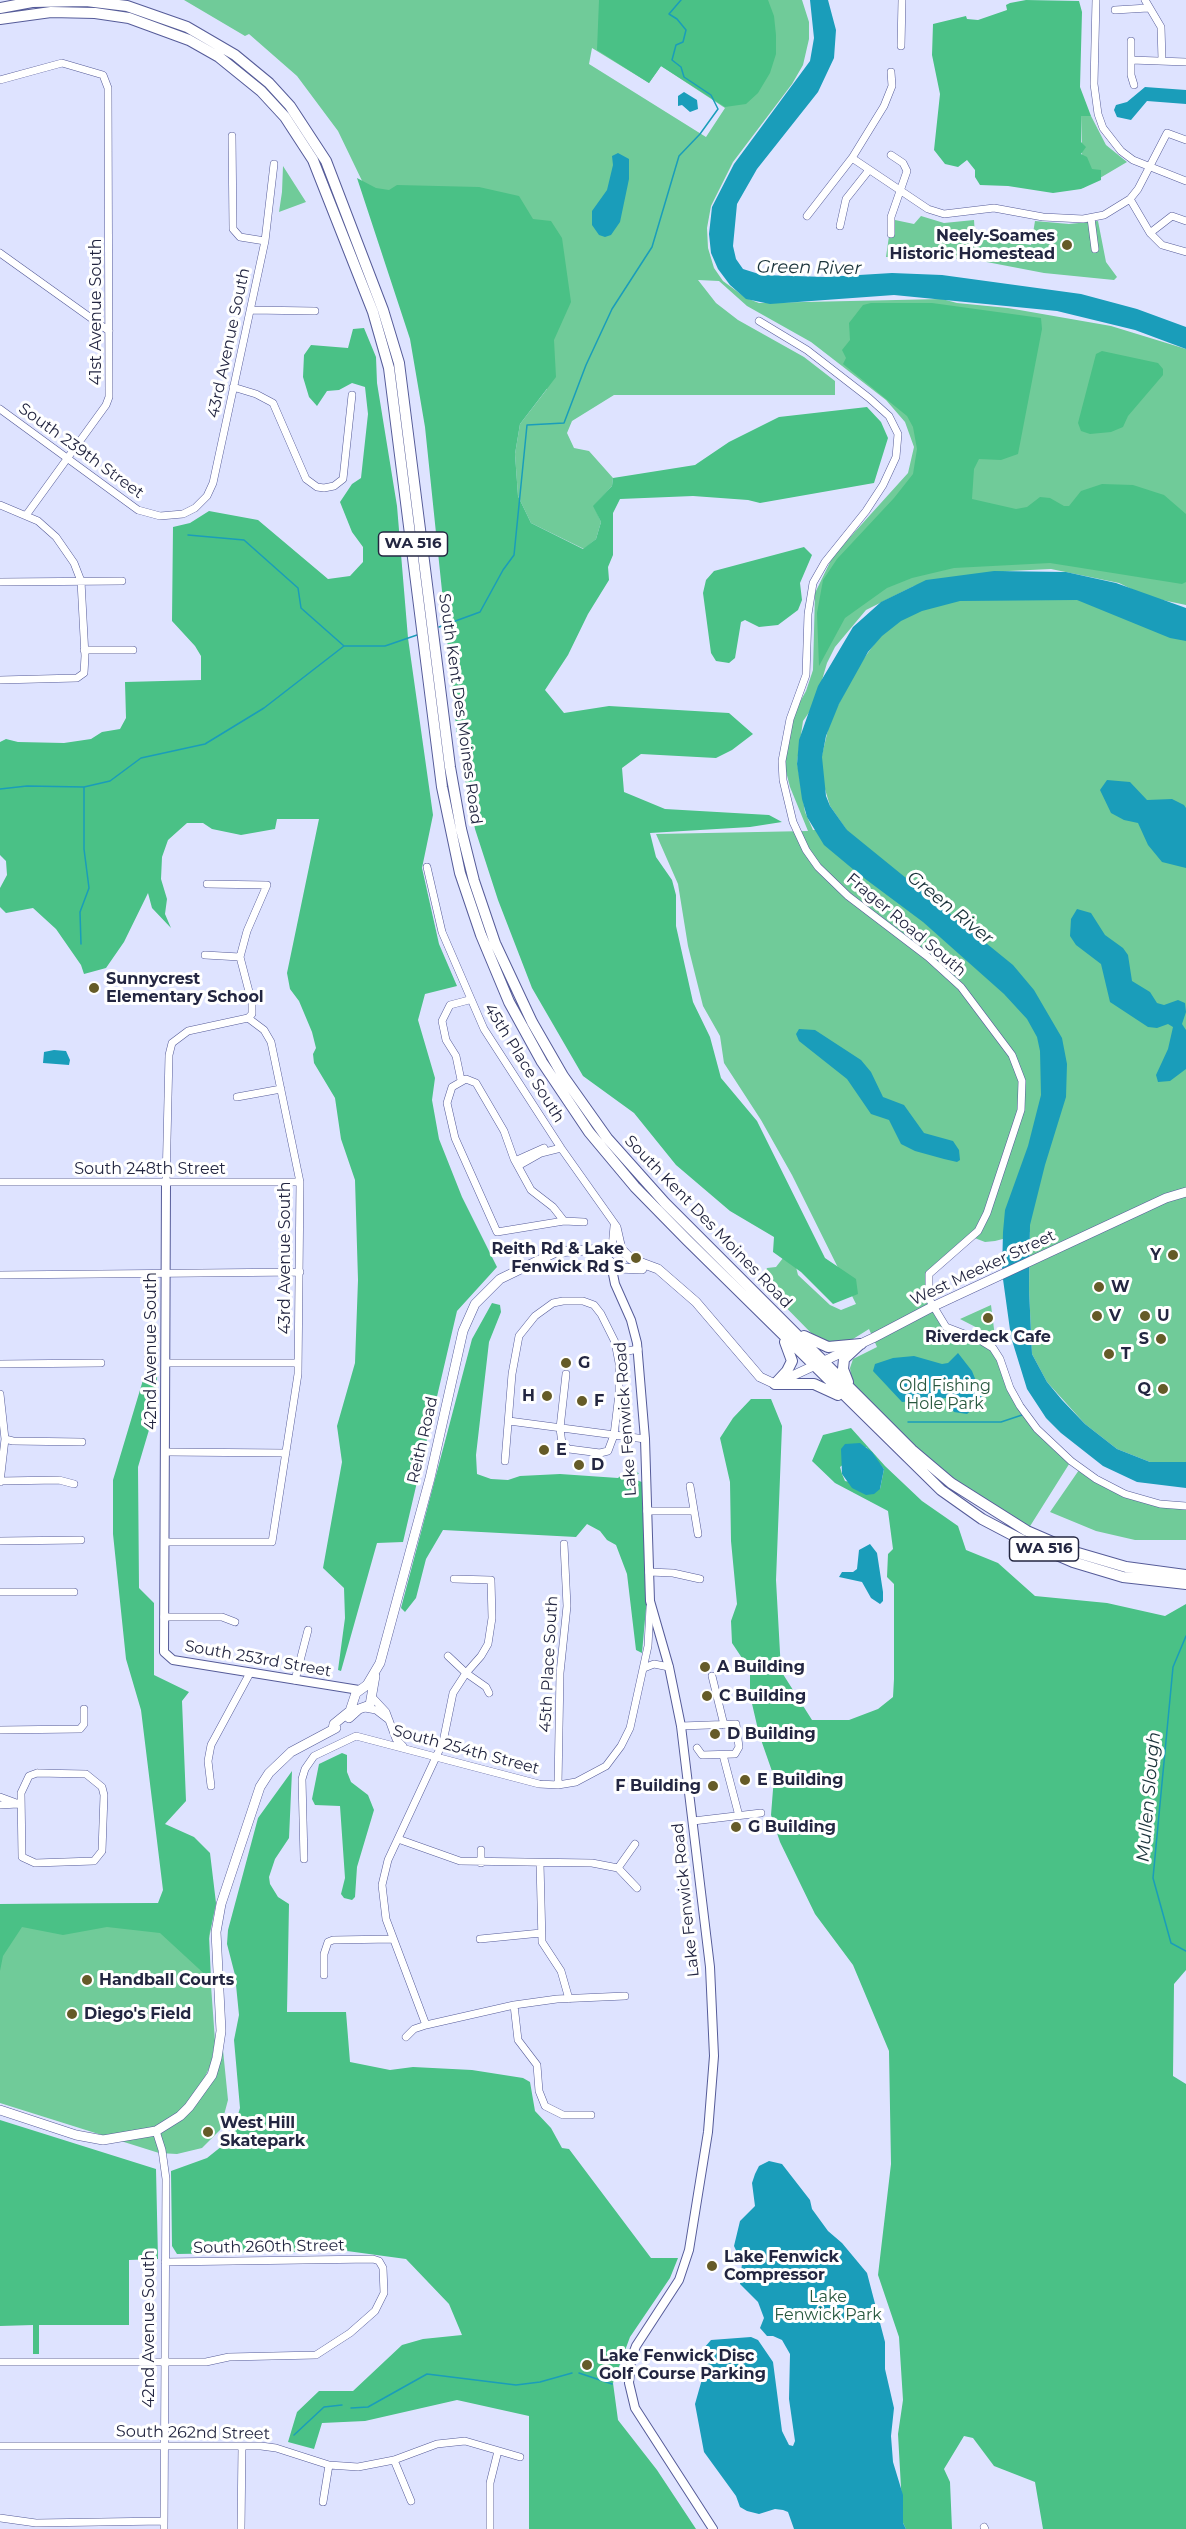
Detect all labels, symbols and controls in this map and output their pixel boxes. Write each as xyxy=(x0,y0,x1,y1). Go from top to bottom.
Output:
place label: Neely-Soames Historic Homestead xyxy=(890,226,1055,264)
marker: Neely-Soames Historic Homestead xyxy=(1060,238,1074,252)
street label: 41st Avenue South xyxy=(86,239,106,385)
water label: Green River xyxy=(756,256,862,280)
street label: 43rd Avenue South xyxy=(204,266,254,420)
street label: South 239th Street xyxy=(15,399,147,503)
road number: WA 516 xyxy=(378,532,448,556)
street label: South Kent Des Moines Road xyxy=(434,592,486,826)
water label: Green River xyxy=(902,867,998,949)
street label: Frager Road South xyxy=(842,869,970,981)
place label: Sunnycrest Elementary School xyxy=(106,969,264,1007)
marker: Sunnycrest Elementary School xyxy=(87,981,101,995)
street label: 45th Place South xyxy=(480,1000,568,1126)
street label: South Kent Des Moines Road xyxy=(620,1131,796,1313)
street label: South 248th Street xyxy=(74,1159,226,1179)
street label: 43rd Avenue South xyxy=(275,1181,295,1335)
street label: West Meeker Street xyxy=(908,1226,1058,1310)
place label: Reith Rd & Lake Fenwick Rd S xyxy=(491,1239,624,1277)
place label: Y xyxy=(1150,1245,1161,1265)
marker: Y xyxy=(1166,1248,1180,1262)
marker: Reith Rd & Lake Fenwick Rd S xyxy=(629,1251,643,1265)
street label: 42nd Avenue South xyxy=(141,1272,161,1430)
place label: W xyxy=(1111,1277,1130,1297)
marker: W xyxy=(1092,1280,1106,1294)
place label: V xyxy=(1109,1306,1121,1326)
place label: U xyxy=(1157,1306,1170,1326)
marker: V xyxy=(1090,1309,1104,1323)
marker: U xyxy=(1138,1309,1152,1323)
marker: Riverdeck Cafe xyxy=(981,1311,995,1325)
place label: Riverdeck Cafe xyxy=(925,1327,1051,1347)
place label: S xyxy=(1139,1329,1149,1349)
marker: S xyxy=(1154,1332,1168,1346)
street label: Lake Fenwick Road xyxy=(611,1341,641,1497)
place label: T xyxy=(1121,1344,1131,1364)
marker: T xyxy=(1102,1347,1116,1361)
place label: G xyxy=(578,1353,590,1373)
marker: G xyxy=(559,1356,573,1370)
park label: Old Fishing Hole Park xyxy=(899,1376,991,1414)
place label: Q xyxy=(1137,1379,1151,1399)
marker: Q xyxy=(1156,1382,1170,1396)
place label: H xyxy=(522,1386,535,1406)
marker: H xyxy=(540,1389,554,1403)
place label: F xyxy=(594,1391,604,1411)
marker: F xyxy=(575,1394,589,1408)
street label: Reith Road xyxy=(404,1395,442,1485)
place label: E xyxy=(556,1440,567,1460)
marker: E xyxy=(537,1443,551,1457)
place label: D xyxy=(591,1455,604,1475)
marker: D xyxy=(572,1458,586,1472)
road number: WA 516 xyxy=(1010,1537,1078,1561)
street label: 45th Place South xyxy=(536,1595,562,1733)
street label: South 253rd Street xyxy=(183,1637,333,1681)
place label: A Building xyxy=(717,1657,805,1677)
marker: A Building xyxy=(698,1660,712,1674)
place label: C Building xyxy=(719,1686,806,1706)
marker: C Building xyxy=(700,1689,714,1703)
street label: South 254th Street xyxy=(391,1721,541,1779)
place label: D Building xyxy=(727,1724,816,1744)
marker: D Building xyxy=(708,1727,722,1741)
water label: Mullen Slough xyxy=(1133,1731,1165,1863)
place label: E Building xyxy=(757,1770,843,1790)
marker: E Building xyxy=(738,1773,752,1787)
place label: F Building xyxy=(615,1776,701,1796)
marker: F Building xyxy=(706,1779,720,1793)
place label: G Building xyxy=(748,1817,836,1837)
marker: G Building xyxy=(729,1820,743,1834)
street label: Lake Fenwick Road xyxy=(668,1822,704,1978)
place label: Handball Courts xyxy=(99,1970,234,1990)
marker: Handball Courts xyxy=(80,1973,94,1987)
place label: Diego's Field xyxy=(84,2004,191,2024)
marker: Diego's Field xyxy=(65,2007,79,2021)
place label: West Hill Skatepark xyxy=(220,2113,305,2151)
marker: West Hill Skatepark xyxy=(201,2125,215,2139)
street label: South 260th Street xyxy=(193,2236,345,2258)
place label: Lake Fenwick Compressor xyxy=(724,2247,839,2285)
street label: 42nd Avenue South xyxy=(139,2250,159,2408)
marker: Lake Fenwick Compressor xyxy=(705,2259,719,2273)
park label: Lake Fenwick Park xyxy=(774,2287,882,2325)
place label: Lake Fenwick Disc Golf Course Parking xyxy=(599,2346,766,2384)
marker: Lake Fenwick Disc Golf Course Parking xyxy=(580,2358,594,2372)
street label: South 262nd Street xyxy=(116,2422,270,2444)

